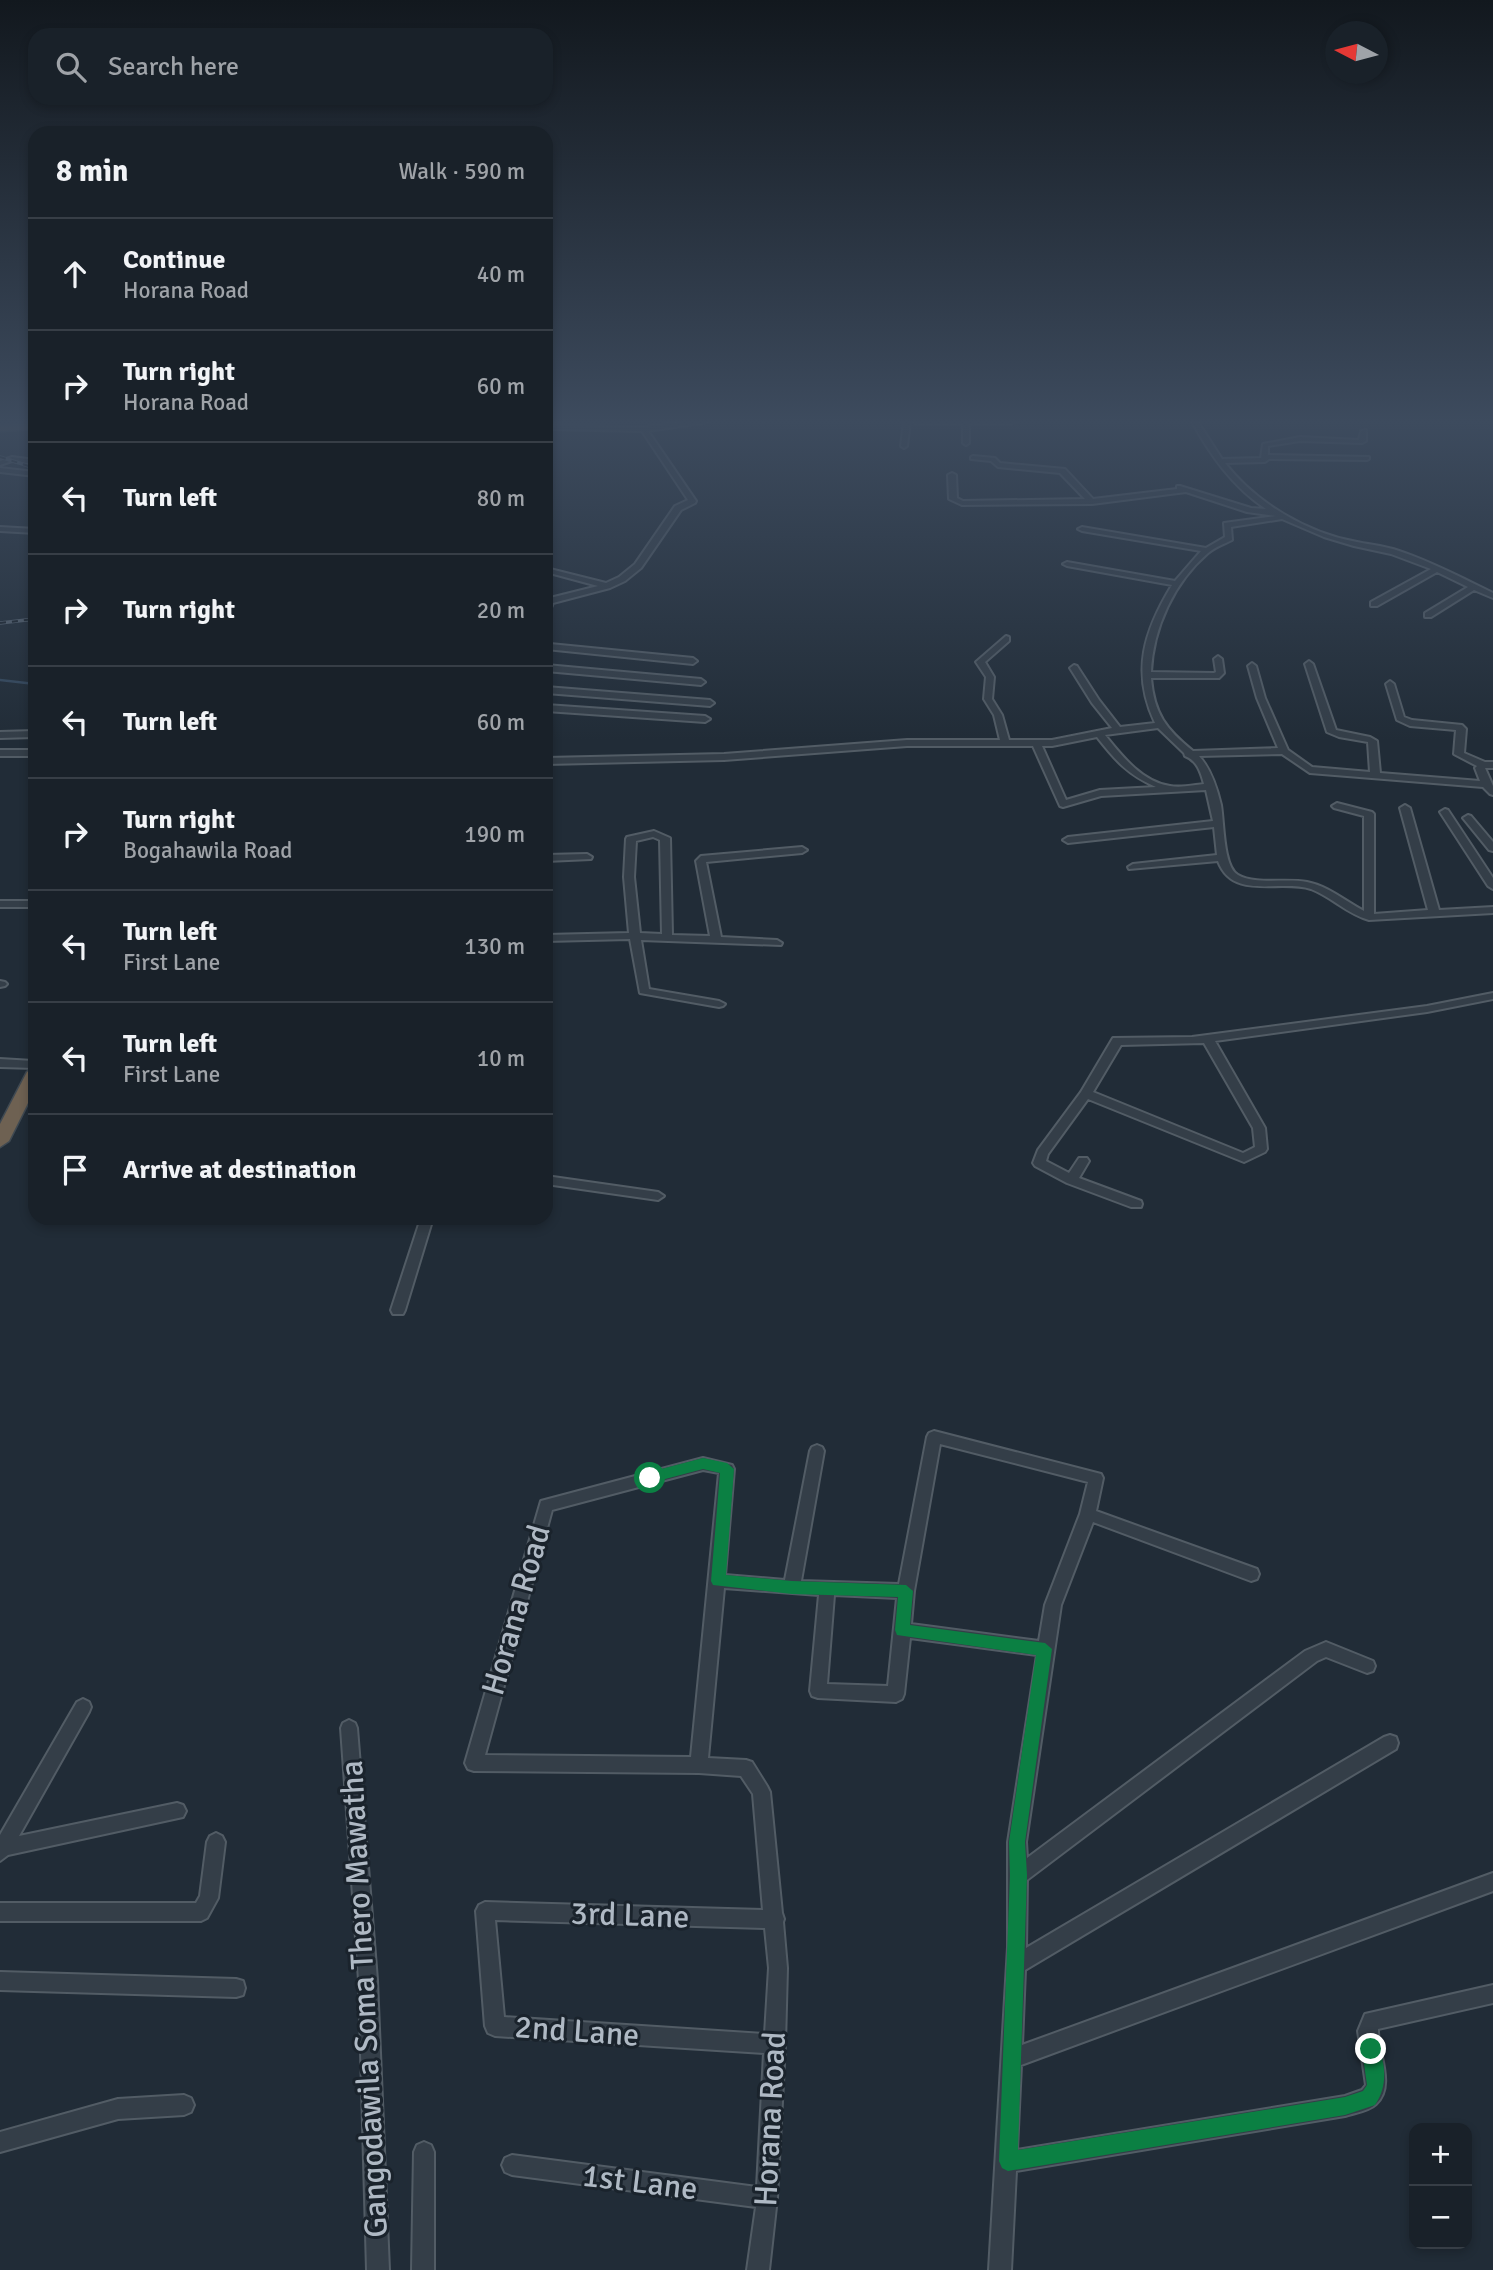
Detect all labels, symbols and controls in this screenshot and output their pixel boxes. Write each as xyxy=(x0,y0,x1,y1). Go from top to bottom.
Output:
north arrow xyxy=(1325,21,1388,84)
search box xyxy=(28,28,553,105)
icon: search xyxy=(52,48,90,86)
text: Search here xyxy=(108,51,239,83)
text: 8 min xyxy=(56,153,128,190)
text: Walk · 590 m xyxy=(399,157,525,186)
text: Continue xyxy=(123,244,225,276)
icon: ahead xyxy=(56,255,94,293)
text: 40 m xyxy=(477,260,525,289)
text: Horana Road xyxy=(123,276,249,305)
text: Turn right xyxy=(123,356,235,388)
icon: right xyxy=(56,367,94,405)
text: 60 m xyxy=(477,372,525,401)
text: Horana Road xyxy=(123,388,249,417)
icon: left xyxy=(56,479,94,517)
text: Turn left xyxy=(123,482,217,514)
text: 80 m xyxy=(477,484,525,513)
icon: right xyxy=(56,591,94,629)
text: Turn right xyxy=(123,594,235,626)
text: 20 m xyxy=(477,596,525,625)
icon: left xyxy=(56,703,94,741)
text: Turn left xyxy=(123,706,217,738)
text: 60 m xyxy=(477,708,525,737)
text: Turn right xyxy=(123,804,235,836)
icon: right xyxy=(56,815,94,853)
text: 190 m xyxy=(464,820,525,849)
text: Bogahawila Road xyxy=(123,836,293,865)
text: Turn left xyxy=(123,916,217,948)
icon: left xyxy=(56,927,94,965)
text: 130 m xyxy=(464,932,525,961)
text: First Lane xyxy=(123,948,220,977)
text: Turn left xyxy=(123,1028,217,1060)
icon: left xyxy=(56,1039,94,1077)
text: 10 m xyxy=(477,1044,525,1073)
text: First Lane xyxy=(123,1060,220,1089)
icon: arrive xyxy=(56,1151,94,1189)
text: Arrive at destination xyxy=(123,1154,356,1186)
route start xyxy=(634,1462,665,1493)
street label: Horana Road xyxy=(473,1520,559,1700)
street label: Gangodawila Soma Thero Mawatha xyxy=(332,1759,396,2239)
street label: 3rd Lane xyxy=(570,1893,690,1937)
street label: 2nd Lane xyxy=(513,2007,641,2055)
street label: Horana Road xyxy=(746,2030,794,2208)
route end xyxy=(1355,2033,1386,2064)
map controls xyxy=(1409,2123,1472,2249)
button: + xyxy=(1409,2123,1472,2186)
street label: 1st Lane xyxy=(580,2156,700,2208)
button: − xyxy=(1409,2186,1472,2249)

